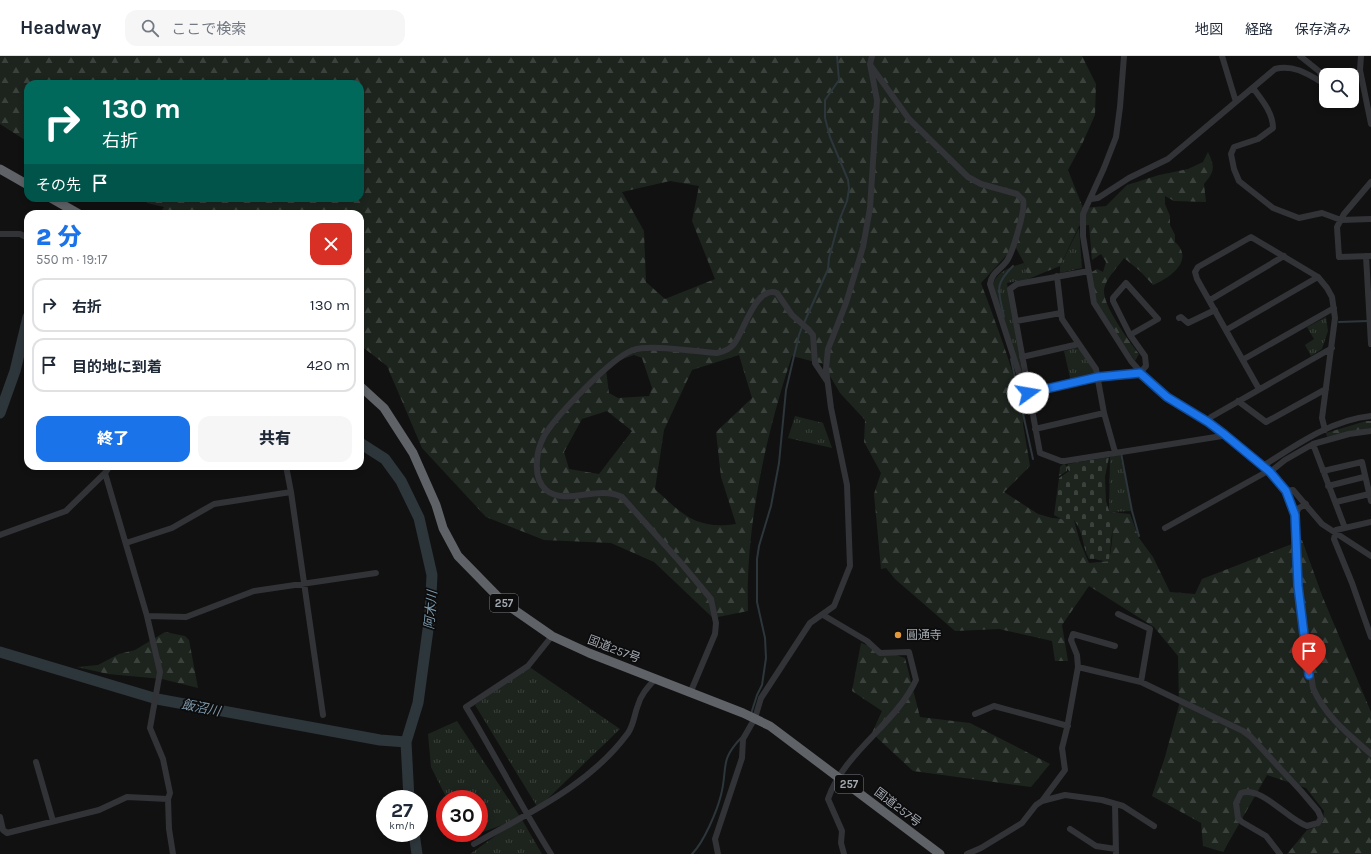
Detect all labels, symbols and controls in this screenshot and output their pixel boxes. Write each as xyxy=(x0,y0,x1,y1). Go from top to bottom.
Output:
search box xyxy=(125,10,405,46)
text: Headway xyxy=(20,17,101,39)
icon: search xyxy=(139,17,161,39)
text: ここで検索 xyxy=(171,20,246,38)
text: 地図 xyxy=(1195,21,1223,38)
text: 経路 xyxy=(1245,21,1273,38)
text: 保存済み xyxy=(1295,21,1351,38)
map controls xyxy=(1319,68,1359,108)
button: search xyxy=(1319,68,1359,108)
text: 130 m xyxy=(102,92,181,125)
icon: right xyxy=(36,96,88,148)
text: 右折 xyxy=(102,130,138,152)
icon: arrive xyxy=(89,172,111,194)
text: その先 xyxy=(36,176,81,194)
text: 2 分 xyxy=(36,223,82,251)
button: close xyxy=(310,223,352,265)
text: 550 m · 19:17 xyxy=(36,252,107,267)
icon: right xyxy=(38,294,60,316)
text: 130 m xyxy=(310,296,350,314)
text: 右折 xyxy=(72,298,102,316)
icon: arrive xyxy=(38,354,60,376)
text: 420 m xyxy=(306,356,350,374)
text: 目的地に到着 xyxy=(72,358,162,376)
position arrow xyxy=(1007,372,1049,414)
button: 終了 xyxy=(36,416,190,462)
button: 共有 xyxy=(198,416,352,462)
water label: 阿木川 xyxy=(421,588,440,630)
road number: 257 xyxy=(490,594,518,612)
place label: 圓通寺 xyxy=(906,628,942,642)
marker: 圓通寺 xyxy=(893,630,903,640)
street label: 国道257号 xyxy=(586,633,642,665)
pin xyxy=(1292,634,1326,675)
icon: arrive xyxy=(1298,640,1320,662)
water label: 飯沼川 xyxy=(180,696,223,719)
road number: 257 xyxy=(835,775,863,793)
street label: 国道257号 xyxy=(872,785,924,829)
speed limit sign: 30 xyxy=(436,790,488,842)
text: 27 xyxy=(391,799,413,822)
text: km/h xyxy=(389,820,415,832)

